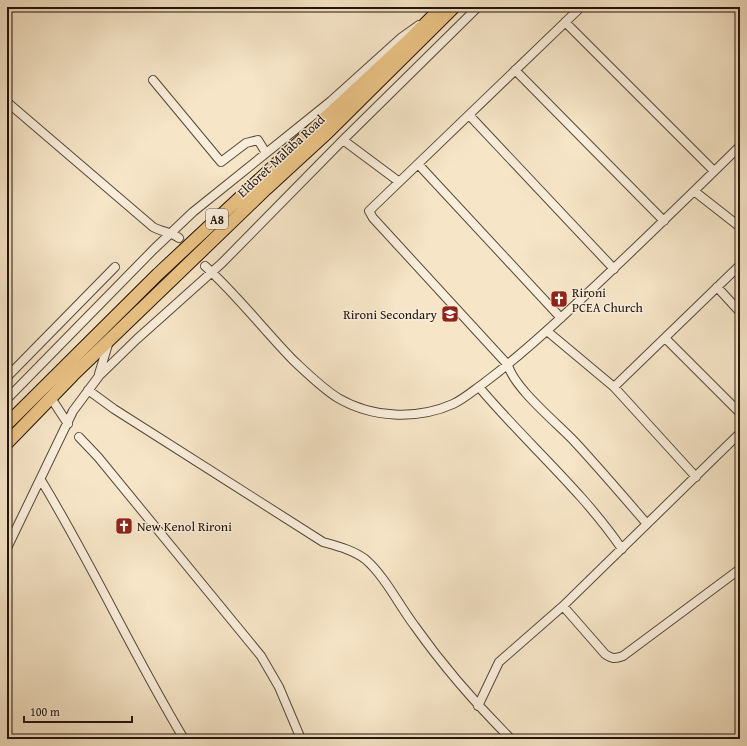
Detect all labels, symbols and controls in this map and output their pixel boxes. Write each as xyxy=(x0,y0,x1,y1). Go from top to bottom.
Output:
street label: Eldoret-Malaba Road xyxy=(233,110,329,202)
road number: A8 xyxy=(206,209,228,229)
place label: Rironi PCEA Church xyxy=(572,283,644,317)
church icon: Rironi PCEA Church xyxy=(549,289,569,309)
school or university icon: Rironi Secondary xyxy=(440,304,460,324)
place label: Rironi Secondary xyxy=(343,305,438,324)
church icon: New Kenol Rironi xyxy=(114,516,134,536)
place label: New Kenol Rironi xyxy=(137,517,232,536)
scale bar xyxy=(24,698,132,724)
text: 100 m xyxy=(30,703,60,720)

